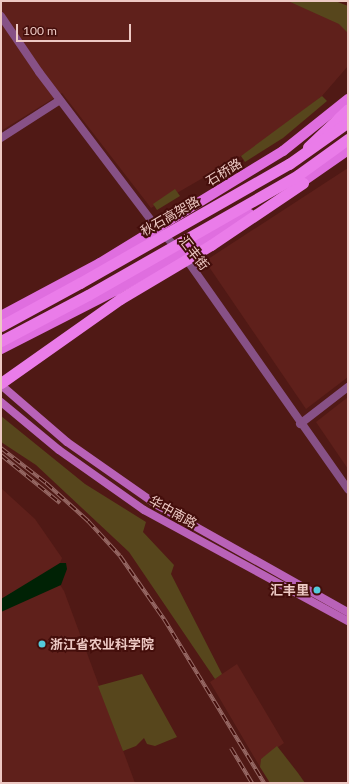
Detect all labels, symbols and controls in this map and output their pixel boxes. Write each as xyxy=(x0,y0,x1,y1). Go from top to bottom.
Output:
scale bar xyxy=(18,16,133,42)
text: 100 m xyxy=(23,23,57,38)
street label: 石桥路 xyxy=(203,155,245,189)
street label: 秋石高架路 xyxy=(138,193,202,239)
street label: 汇丰街 xyxy=(176,233,212,273)
street label: 华中南路 xyxy=(146,493,200,531)
place label: 汇丰里 xyxy=(270,582,309,598)
marker: 汇丰里 xyxy=(312,585,322,595)
place label: 浙江省农业科学院 xyxy=(50,636,154,652)
marker: 浙江省农业科学院 xyxy=(37,639,47,649)

